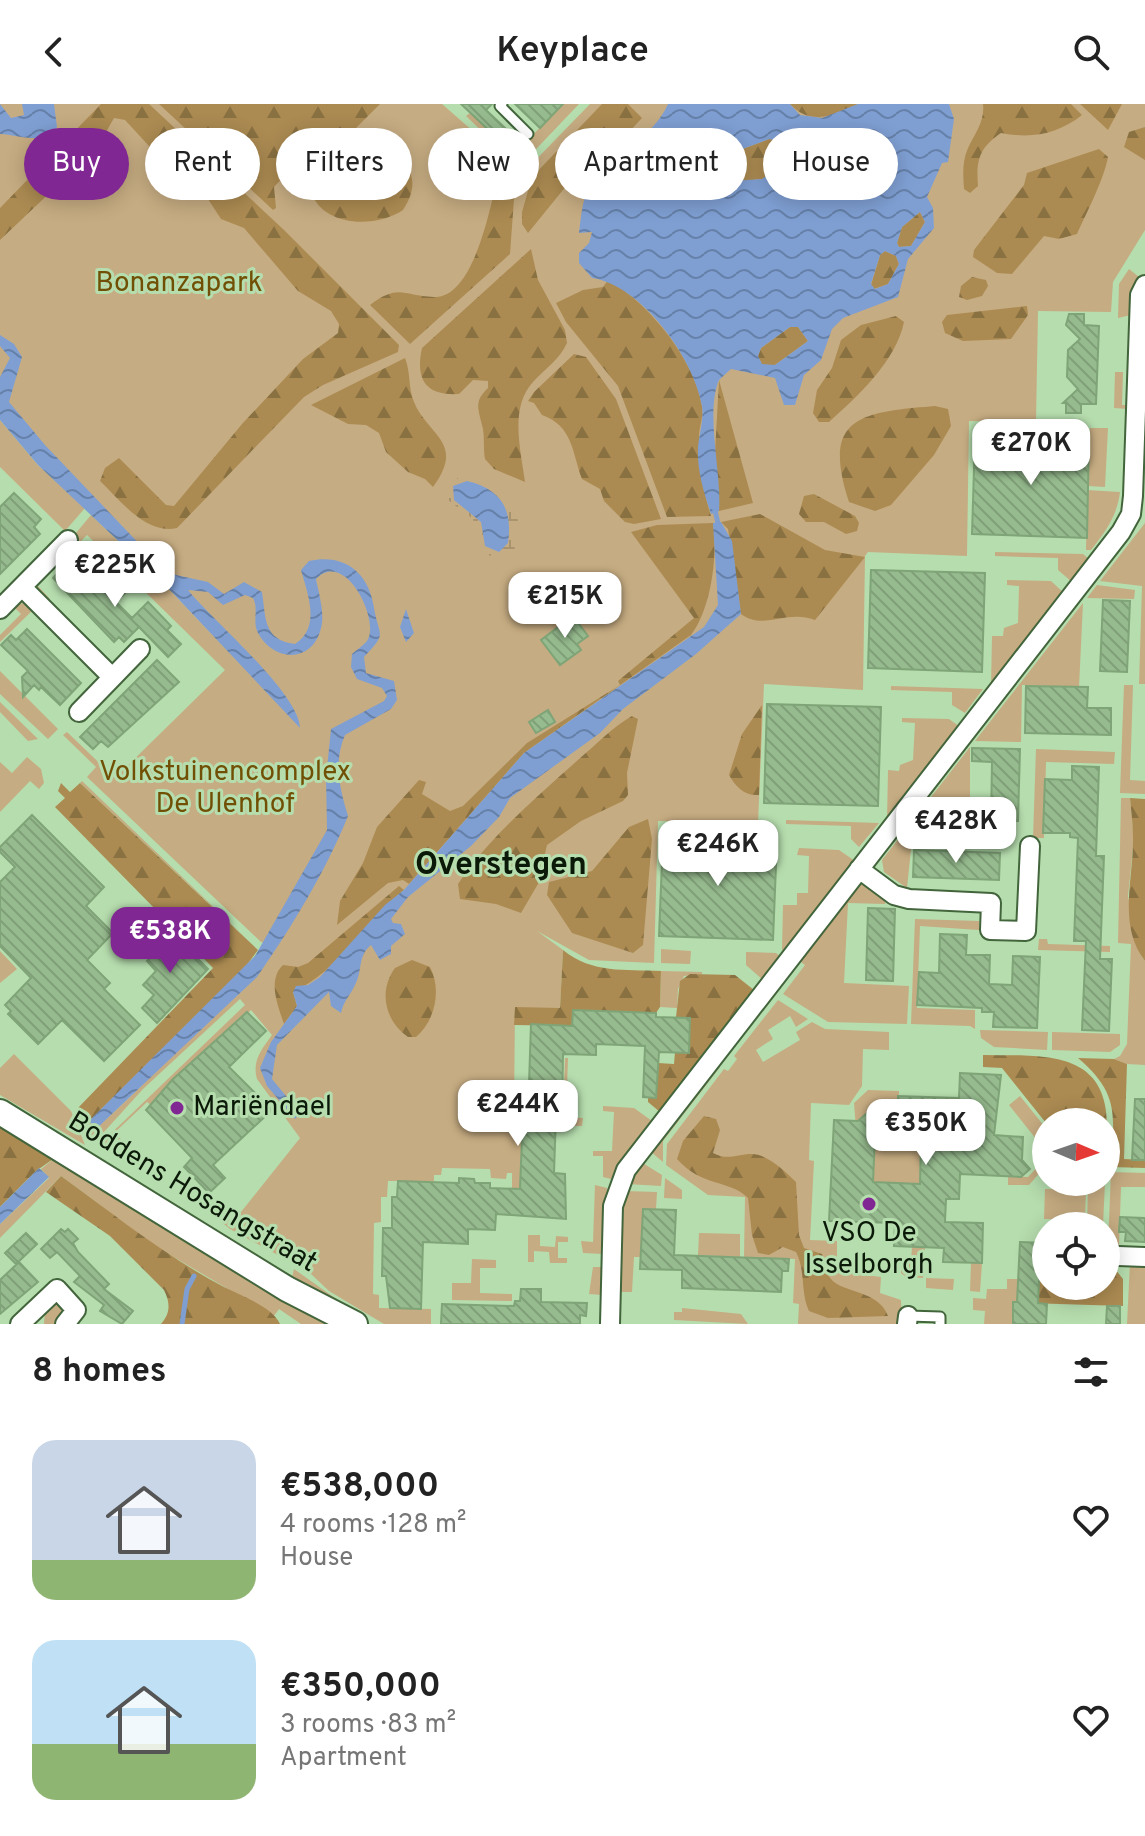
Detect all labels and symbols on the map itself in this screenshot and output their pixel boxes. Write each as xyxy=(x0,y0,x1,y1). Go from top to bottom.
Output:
park label: Bonanzapark xyxy=(95,266,263,302)
pin: €270K xyxy=(975,419,1087,487)
pin: €225K xyxy=(59,541,171,609)
pin: €215K xyxy=(509,572,621,640)
park label: Volkstuinencomplex De Ulenhof xyxy=(99,755,351,823)
pin: €428K xyxy=(900,797,1012,865)
pin: €246K xyxy=(662,820,774,888)
district label: Overstegen xyxy=(415,846,587,886)
pin: €538K xyxy=(114,907,226,975)
pin: €244K xyxy=(462,1080,574,1148)
place label: Mariëndael xyxy=(193,1090,332,1126)
marker: Mariëndael xyxy=(168,1099,186,1117)
pin: €350K xyxy=(870,1099,982,1167)
street label: Boddens Hosangstraat xyxy=(61,1104,323,1282)
north arrow xyxy=(1032,1108,1120,1196)
marker: VSO De Isselborgh xyxy=(860,1195,878,1213)
place label: VSO De Isselborgh xyxy=(804,1216,934,1284)

